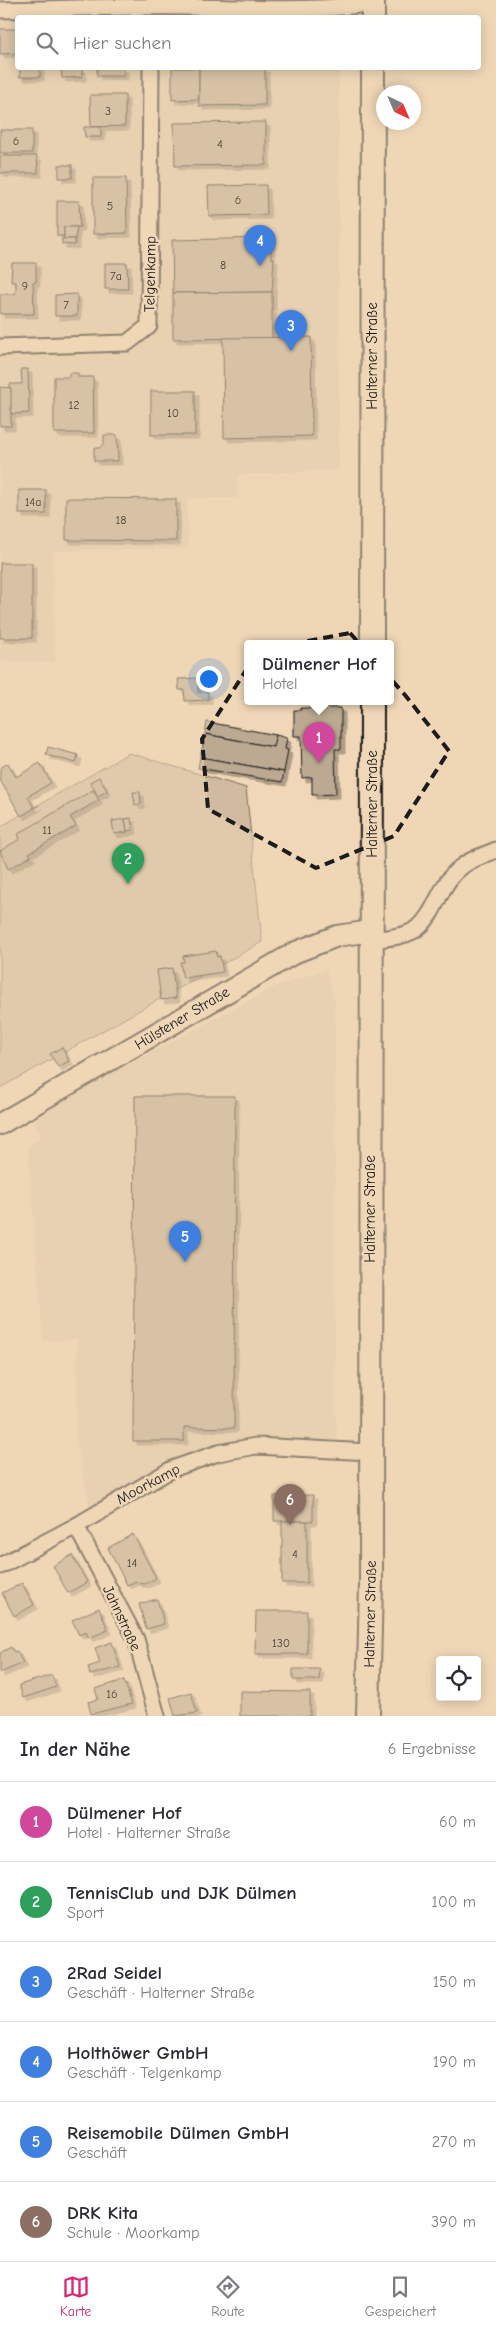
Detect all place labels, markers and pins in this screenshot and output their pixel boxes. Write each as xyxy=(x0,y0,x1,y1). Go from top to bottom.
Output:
pin: 4 xyxy=(244,225,276,266)
pin: 3 xyxy=(275,310,307,351)
pin: 1 xyxy=(303,722,335,763)
pin: 2 xyxy=(112,843,144,884)
pin: 5 xyxy=(169,1221,201,1262)
pin: 6 xyxy=(274,1484,306,1525)

